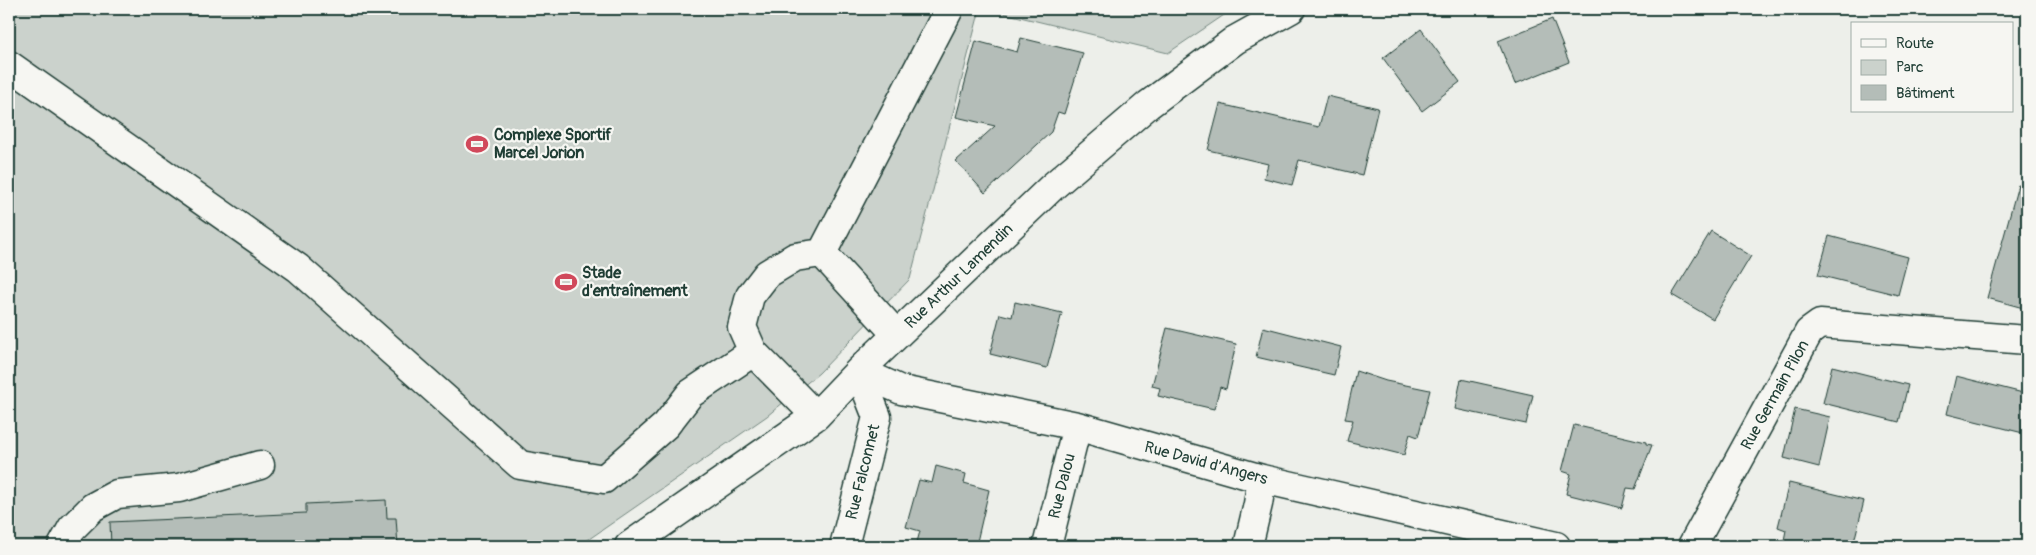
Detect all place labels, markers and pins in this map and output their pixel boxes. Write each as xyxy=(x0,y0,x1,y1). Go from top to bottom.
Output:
place label: Complexe Sportif Marcel Jorion xyxy=(494,125,612,163)
sports icon: Complexe Sportif Marcel Jorion xyxy=(464,131,490,157)
place label: Stade d'entraînement xyxy=(582,263,688,301)
sports icon: Stade d'entraînement xyxy=(553,269,579,295)

